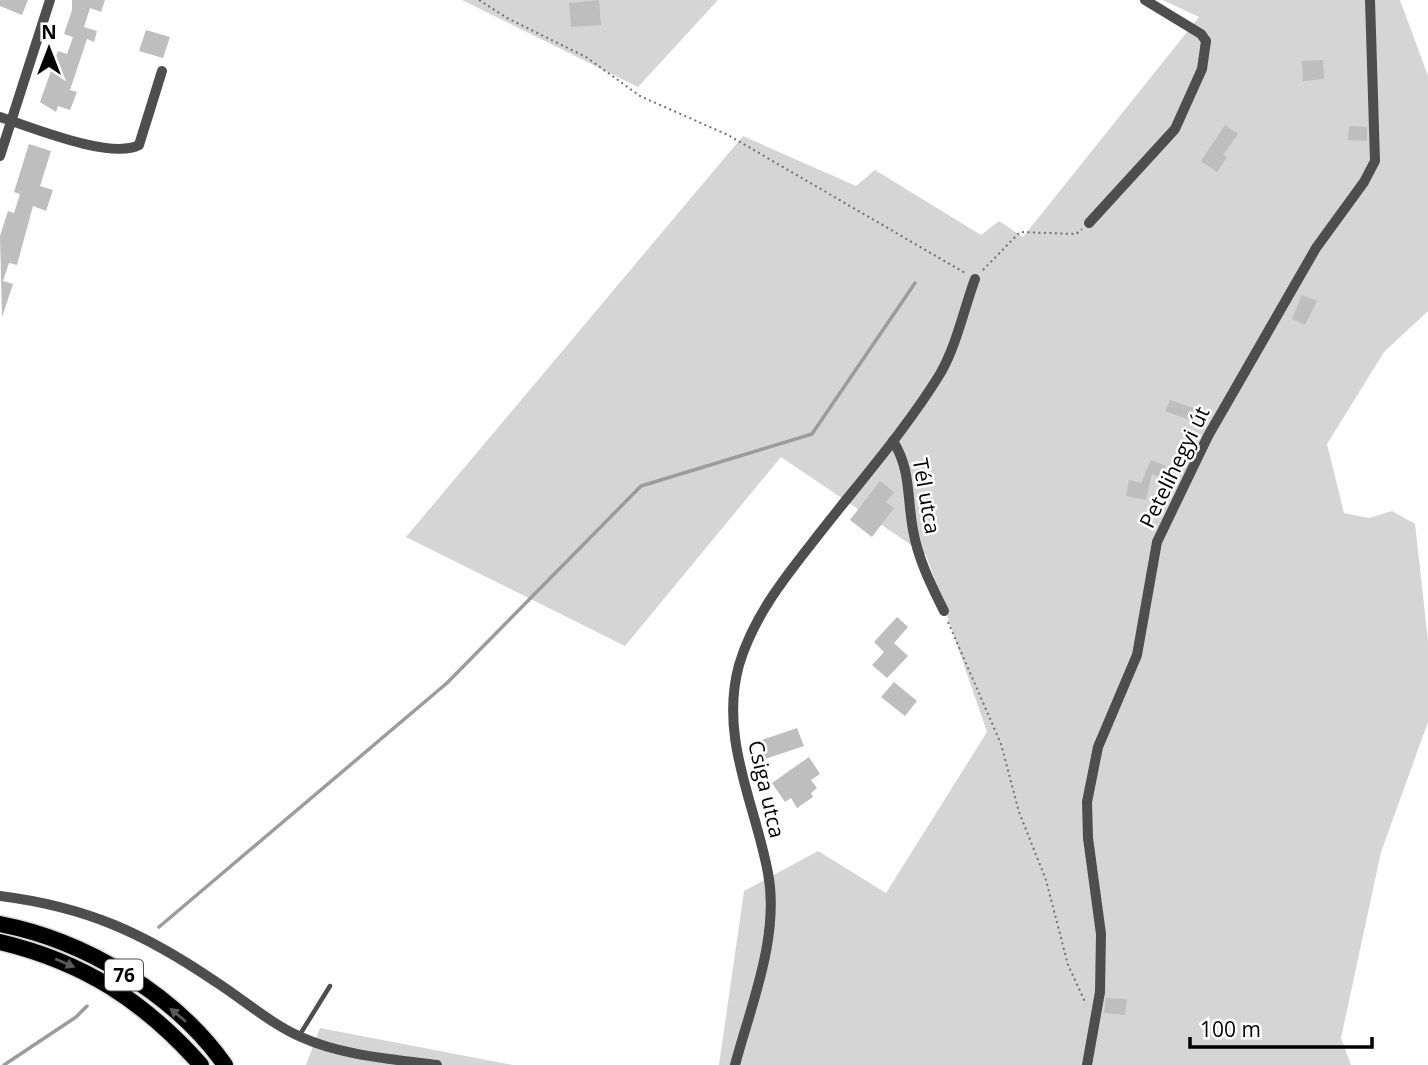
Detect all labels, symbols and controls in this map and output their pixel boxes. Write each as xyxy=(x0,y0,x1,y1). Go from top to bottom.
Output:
north arrow xyxy=(14,14,84,84)
text: N xyxy=(41,19,57,45)
street label: Petelihegyi út xyxy=(1132,402,1216,532)
street label: Tél utca xyxy=(907,456,947,536)
street label: Csiga utca xyxy=(742,738,792,840)
one-way arrow xyxy=(54,958,75,969)
road number: 76 xyxy=(105,959,143,990)
scale bar xyxy=(1190,1006,1372,1050)
one-way arrow xyxy=(170,1008,187,1023)
text: 100 m xyxy=(1200,1015,1261,1043)

